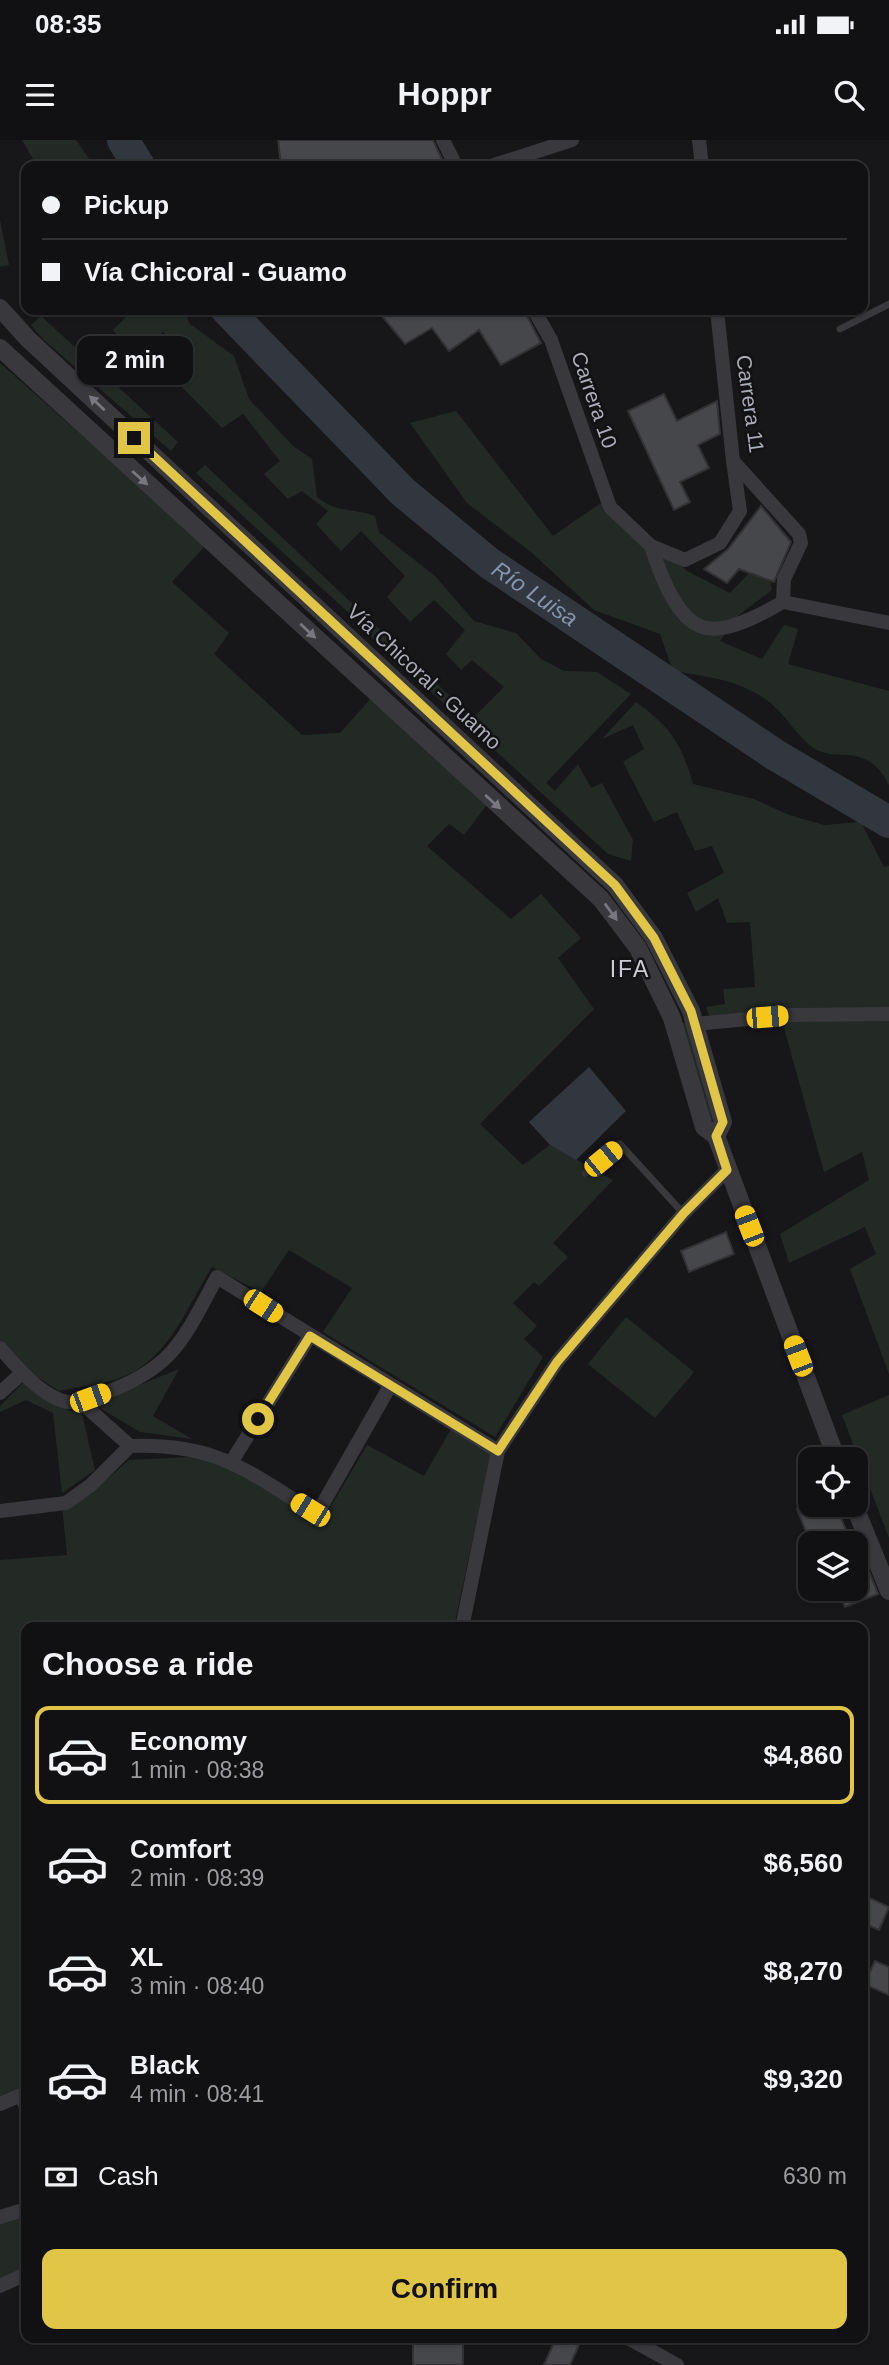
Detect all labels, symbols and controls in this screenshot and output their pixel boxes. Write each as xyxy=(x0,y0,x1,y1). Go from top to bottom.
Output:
text: 08:35 xyxy=(35,9,102,39)
icon: menu xyxy=(21,76,59,114)
text: Hoppr xyxy=(397,76,492,112)
icon: search xyxy=(830,76,868,114)
text: Pickup xyxy=(84,190,169,220)
text: Vía Chicoral - Guamo xyxy=(84,257,347,287)
callout: 2 min xyxy=(76,336,192,386)
text: 2 min xyxy=(105,347,165,373)
street label: Carrera 10 xyxy=(567,349,622,451)
street label: Carrera 11 xyxy=(732,353,769,454)
one-way arrow xyxy=(89,396,106,412)
route end xyxy=(118,422,150,454)
one-way arrow xyxy=(131,470,149,486)
water label: Río Luisa xyxy=(487,556,583,632)
street label: Vía Chicoral - Guamo xyxy=(343,599,506,754)
one-way arrow xyxy=(299,623,317,639)
one-way arrow xyxy=(484,794,502,810)
one-way arrow xyxy=(604,903,618,921)
district label: IFA xyxy=(610,956,650,982)
car xyxy=(746,1005,789,1029)
car xyxy=(581,1138,626,1180)
car xyxy=(732,1203,767,1249)
car xyxy=(240,1286,287,1326)
car xyxy=(781,1333,816,1379)
car xyxy=(67,1381,114,1415)
route start xyxy=(242,1403,274,1435)
map controls xyxy=(798,1447,868,1601)
button: locate xyxy=(798,1447,868,1517)
car xyxy=(287,1490,334,1530)
button: layers xyxy=(798,1531,868,1601)
text: Choose a ride xyxy=(42,1646,254,1682)
icon: car xyxy=(46,1724,109,1787)
text: Economy xyxy=(130,1726,247,1756)
text: $4,860 xyxy=(763,1740,843,1770)
text: 1 min · 08:38 xyxy=(130,1757,264,1783)
icon: car xyxy=(46,1832,109,1895)
text: Comfort xyxy=(130,1834,231,1864)
text: $6,560 xyxy=(763,1848,843,1878)
text: 2 min · 08:39 xyxy=(130,1865,264,1891)
icon: car xyxy=(46,1940,109,2003)
text: XL xyxy=(130,1942,163,1972)
text: $8,270 xyxy=(763,1956,843,1986)
text: 3 min · 08:40 xyxy=(130,1973,264,1999)
icon: car xyxy=(46,2048,109,2111)
text: Black xyxy=(130,2050,199,2080)
text: $9,320 xyxy=(763,2064,843,2094)
text: 4 min · 08:41 xyxy=(130,2081,264,2107)
icon: cash xyxy=(42,2158,80,2196)
text: Cash xyxy=(98,2161,159,2191)
text: 630 m xyxy=(783,2163,847,2189)
button: Confirm xyxy=(42,2249,847,2329)

